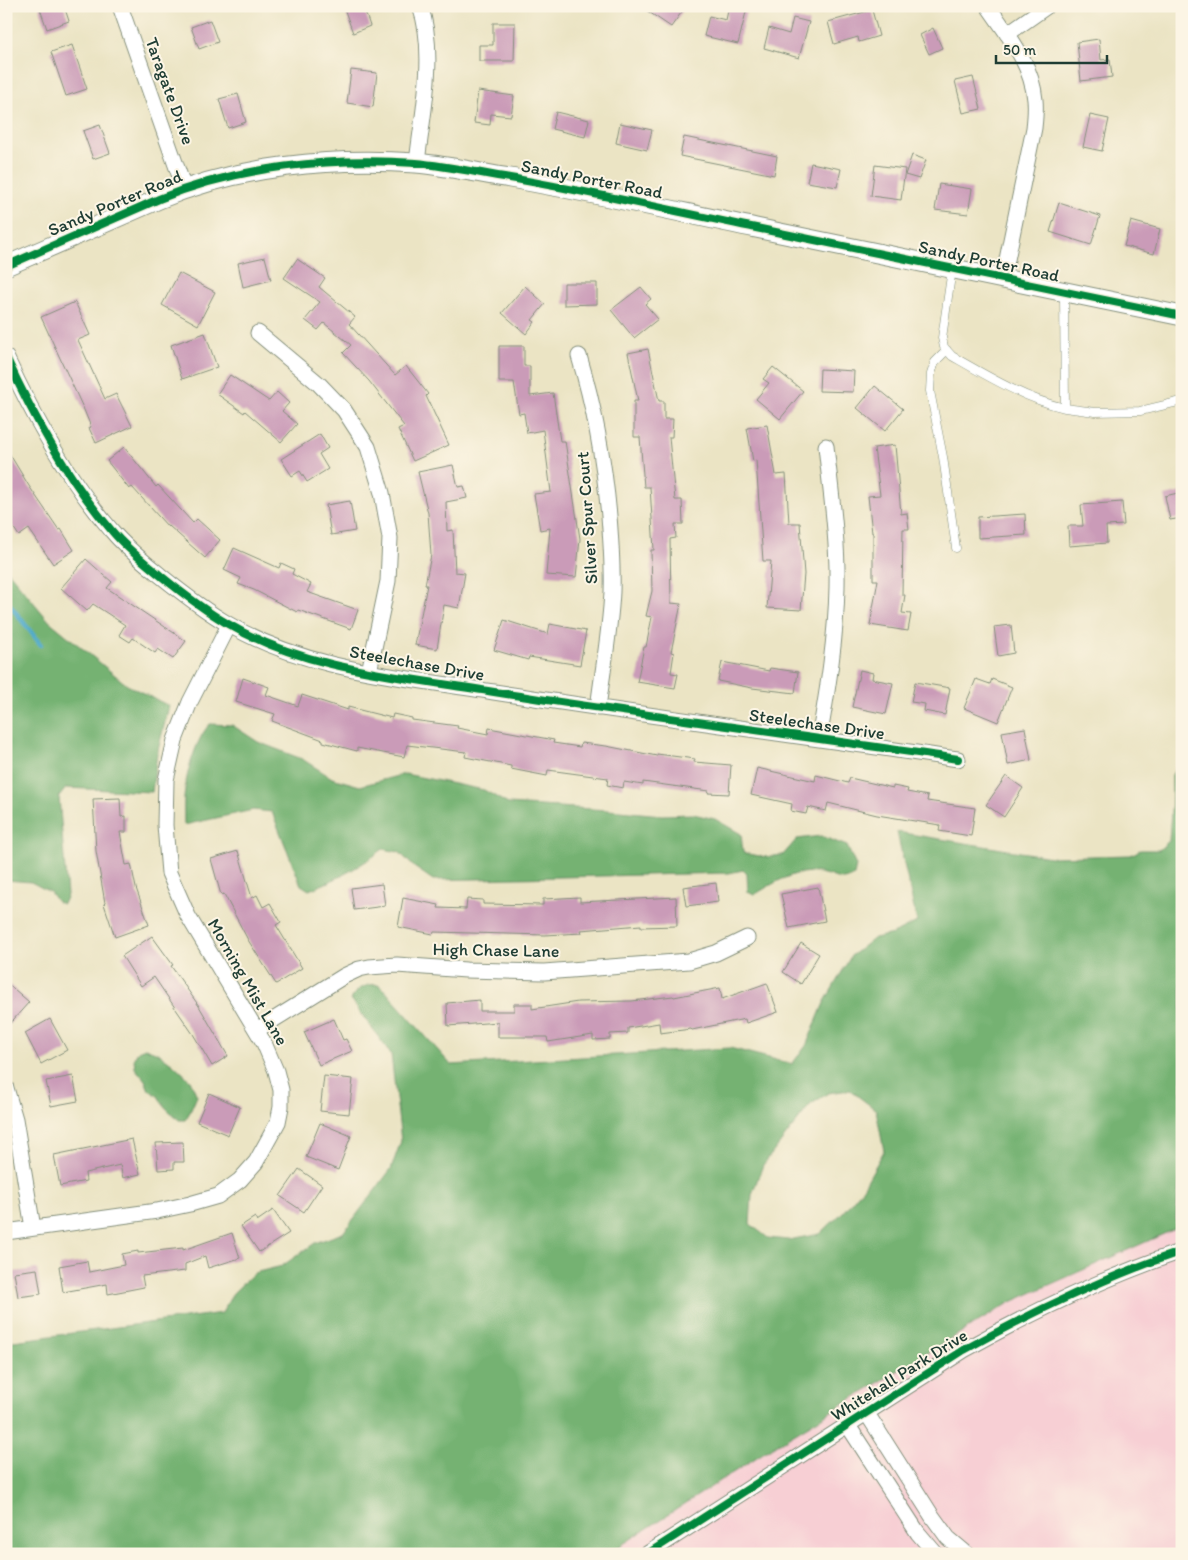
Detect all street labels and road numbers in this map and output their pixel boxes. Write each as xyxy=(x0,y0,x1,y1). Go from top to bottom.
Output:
street label: Taragate Drive xyxy=(140,34,200,148)
street label: Sandy Porter Road xyxy=(519,154,665,204)
street label: Sandy Porter Road xyxy=(45,165,186,241)
street label: Sandy Porter Road xyxy=(916,235,1062,287)
street label: Silver Spur Court xyxy=(571,451,603,585)
street label: Steelechase Drive xyxy=(348,640,486,686)
street label: Steelechase Drive xyxy=(748,704,886,744)
street label: Morning Mist Lane xyxy=(203,915,293,1049)
street label: High Chase Lane xyxy=(432,938,560,962)
street label: Whitehall Park Drive xyxy=(826,1324,972,1426)

